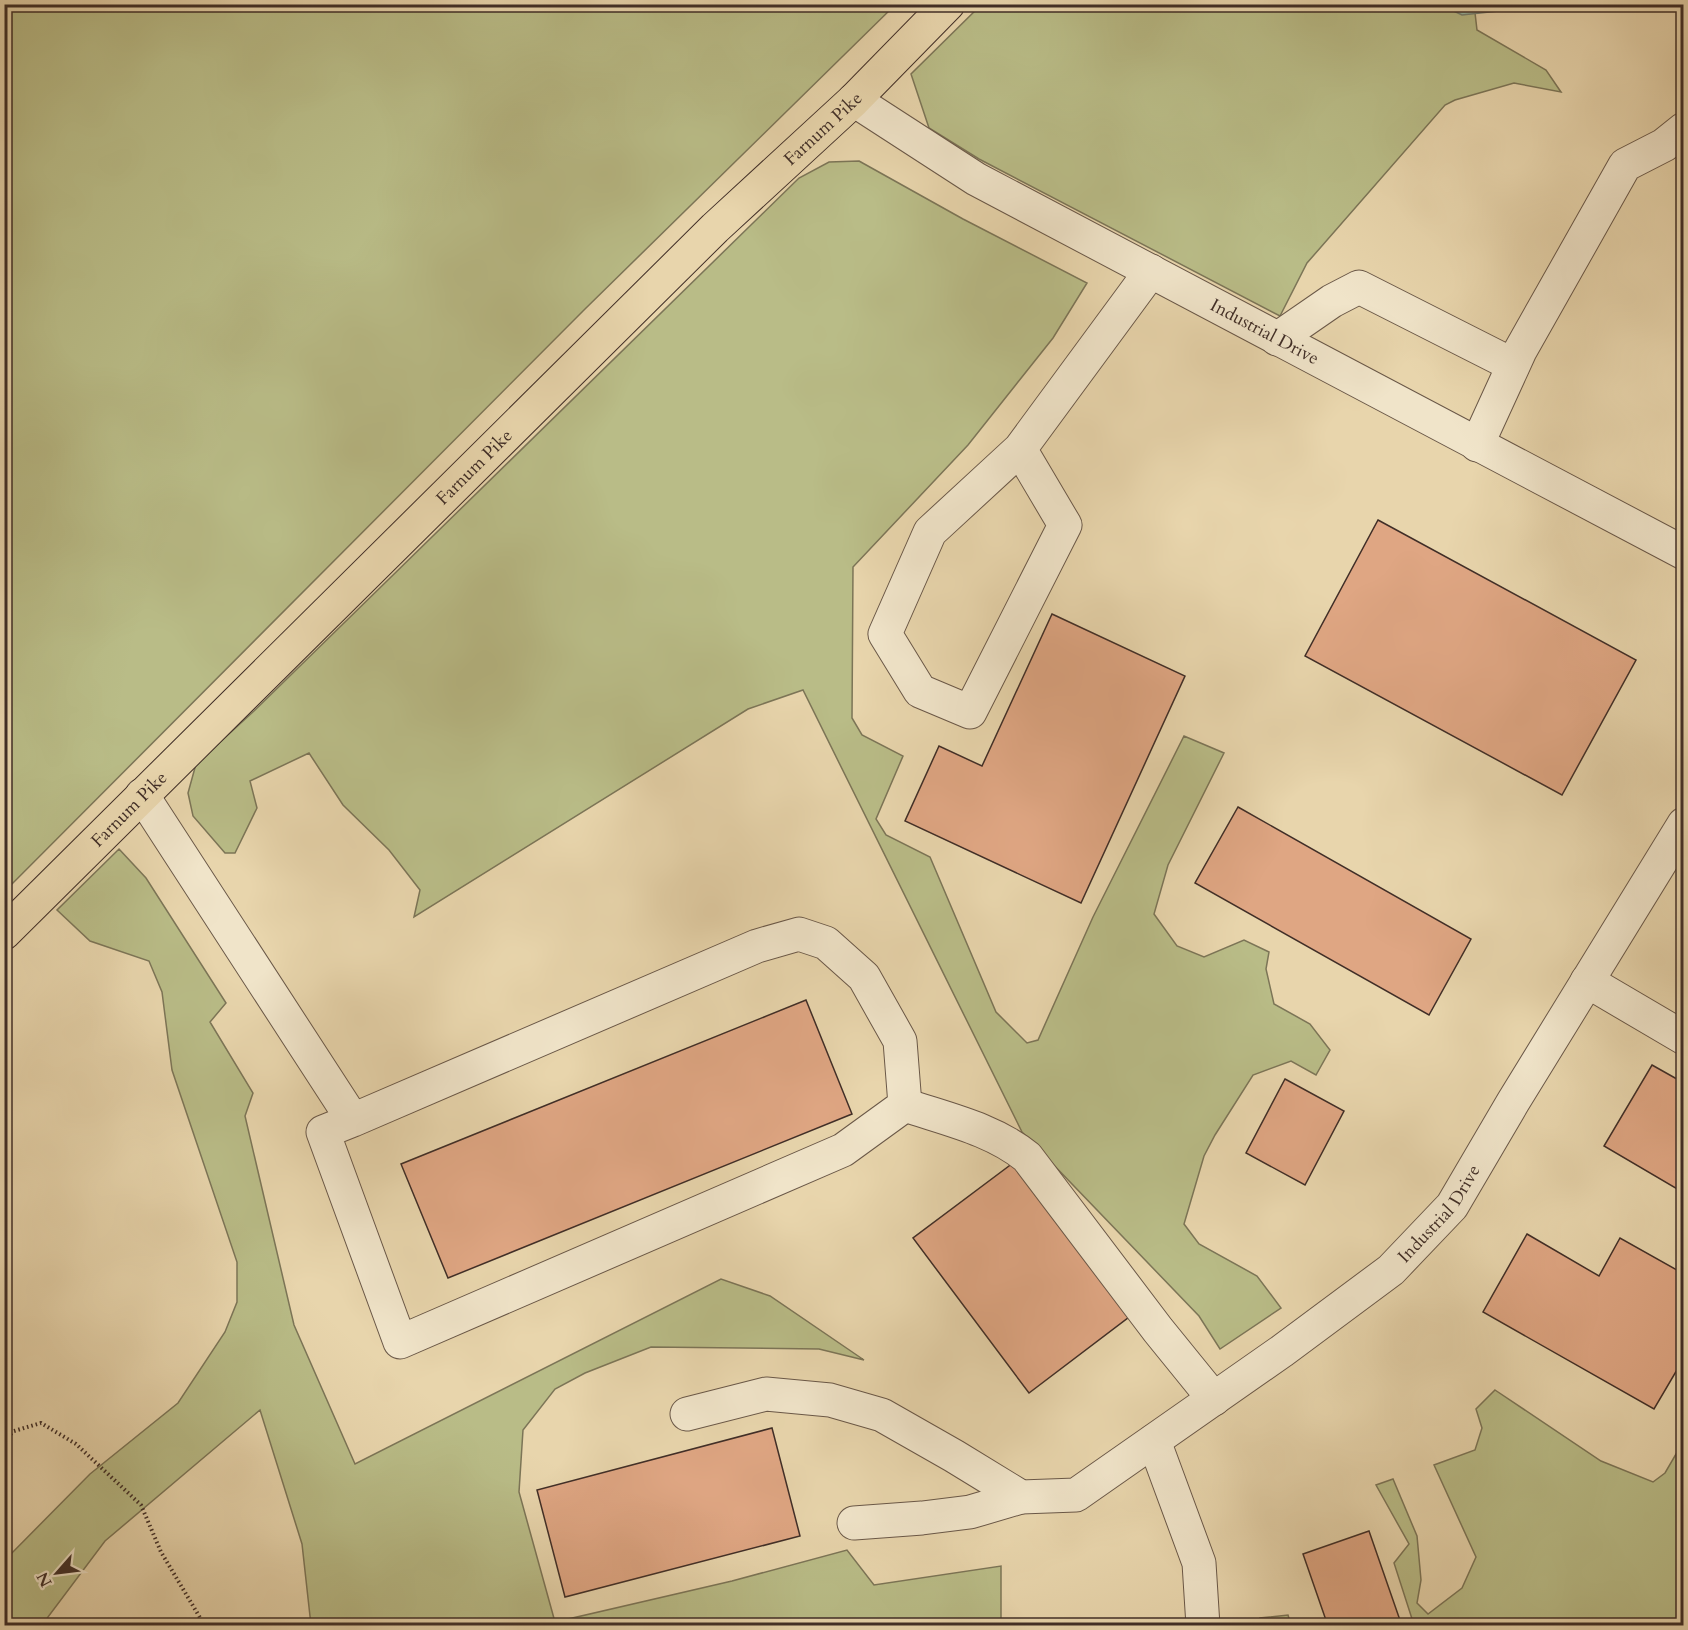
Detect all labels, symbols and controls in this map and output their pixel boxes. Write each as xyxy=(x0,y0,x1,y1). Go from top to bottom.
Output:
street label: Farnum Pike xyxy=(778,86,868,171)
street label: Industrial Drive xyxy=(1206,292,1324,371)
street label: Farnum Pike xyxy=(430,423,518,510)
street label: Farnum Pike xyxy=(85,766,173,853)
street label: Industrial Drive xyxy=(1392,1160,1486,1268)
north arrow xyxy=(27,1543,87,1603)
text: N xyxy=(32,1568,58,1591)

